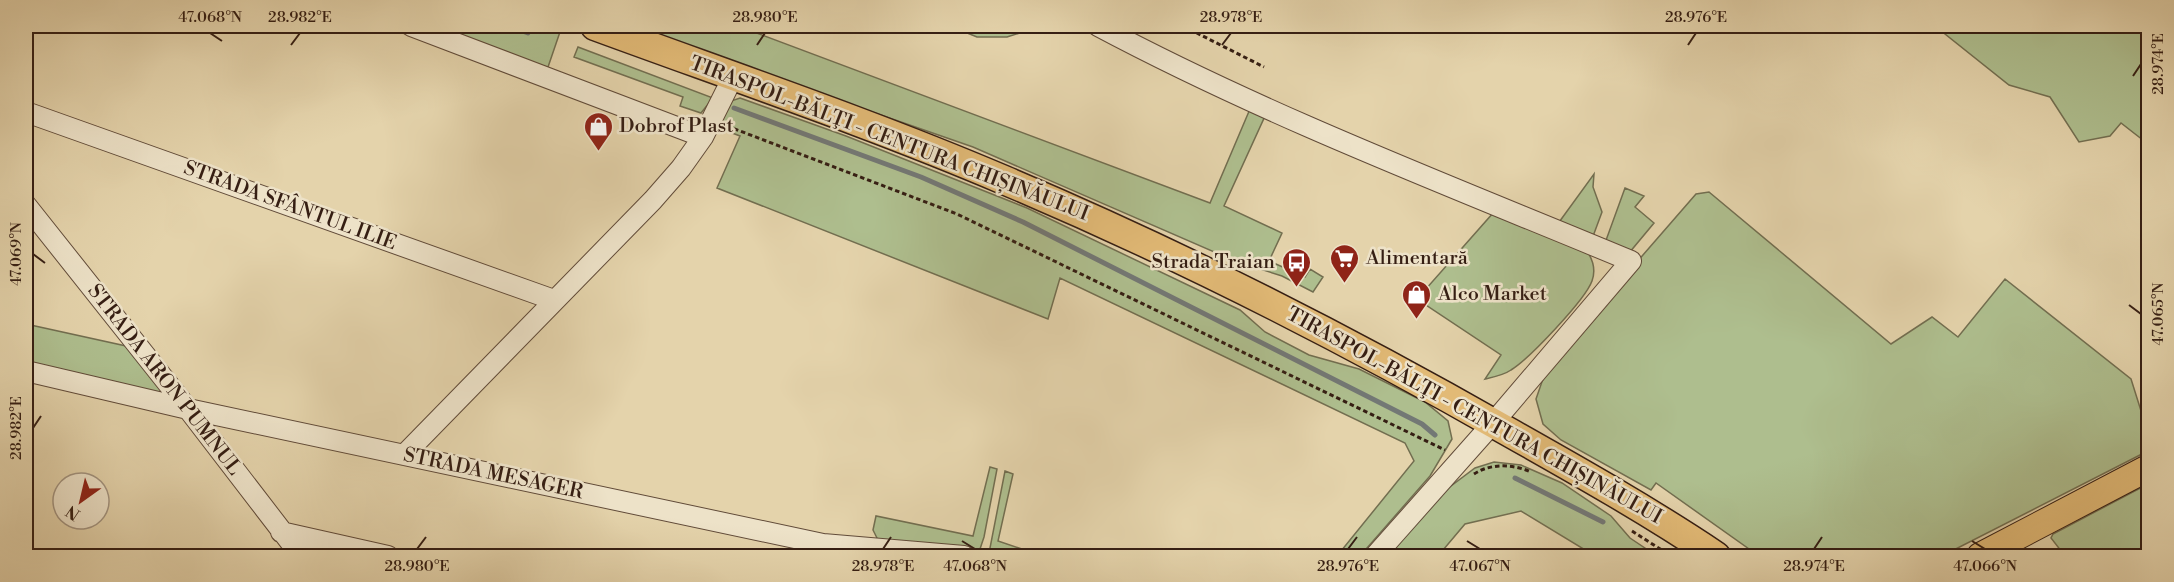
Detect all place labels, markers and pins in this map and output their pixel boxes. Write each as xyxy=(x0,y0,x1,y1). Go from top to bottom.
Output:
shop icon: Dobrof Plast xyxy=(582,110,614,152)
place label: Dobrof Plast xyxy=(619,114,734,139)
supermarket icon: Alimentară xyxy=(1329,242,1361,284)
bus stop icon: Strada Traian xyxy=(1280,246,1312,288)
place label: Alimentară xyxy=(1365,246,1469,271)
place label: Strada Traian xyxy=(1152,250,1275,275)
shop icon: Alco Market xyxy=(1401,278,1433,320)
place label: Alco Market xyxy=(1437,282,1547,307)

